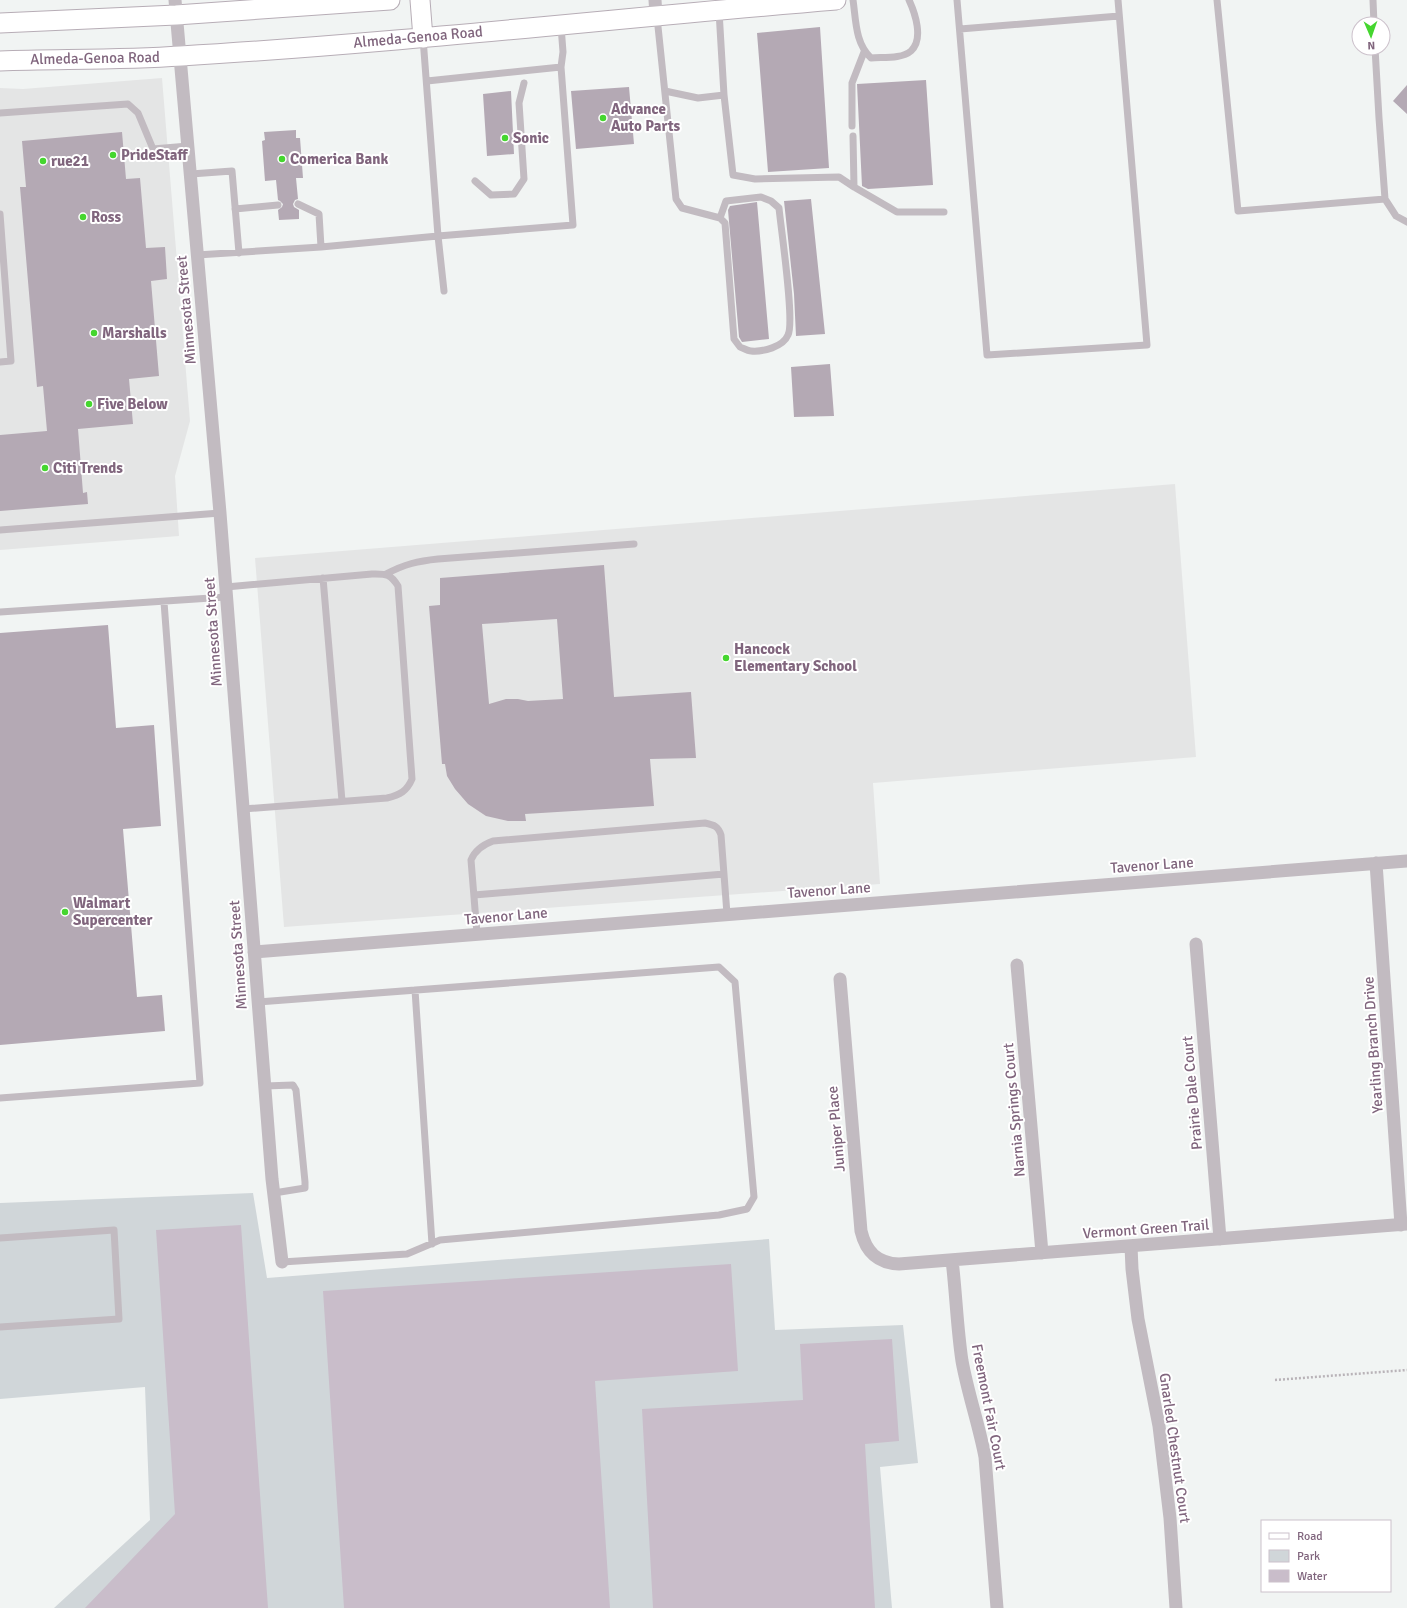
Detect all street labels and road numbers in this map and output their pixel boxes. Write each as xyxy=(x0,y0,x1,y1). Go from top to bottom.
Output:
street label: Almeda-Genoa Road xyxy=(353,22,484,52)
street label: Almeda-Genoa Road xyxy=(30,48,160,68)
street label: Minnesota Street xyxy=(172,255,200,365)
street label: Minnesota Street xyxy=(200,577,226,687)
street label: Tavenor Lane xyxy=(1110,853,1194,877)
street label: Tavenor Lane xyxy=(787,878,871,902)
street label: Minnesota Street xyxy=(225,900,251,1010)
street label: Tavenor Lane xyxy=(464,903,548,929)
street label: Yearling Branch Drive xyxy=(1359,976,1387,1114)
street label: Prairie Dale Court xyxy=(1178,1035,1206,1151)
street label: Narnia Springs Court xyxy=(999,1042,1029,1178)
street label: Juniper Place xyxy=(823,1085,849,1173)
street label: Vermont Green Trail xyxy=(1082,1216,1210,1242)
street label: Freemont Fair Court xyxy=(968,1342,1010,1472)
street label: Gnarled Chestnut Court xyxy=(1156,1372,1194,1524)

